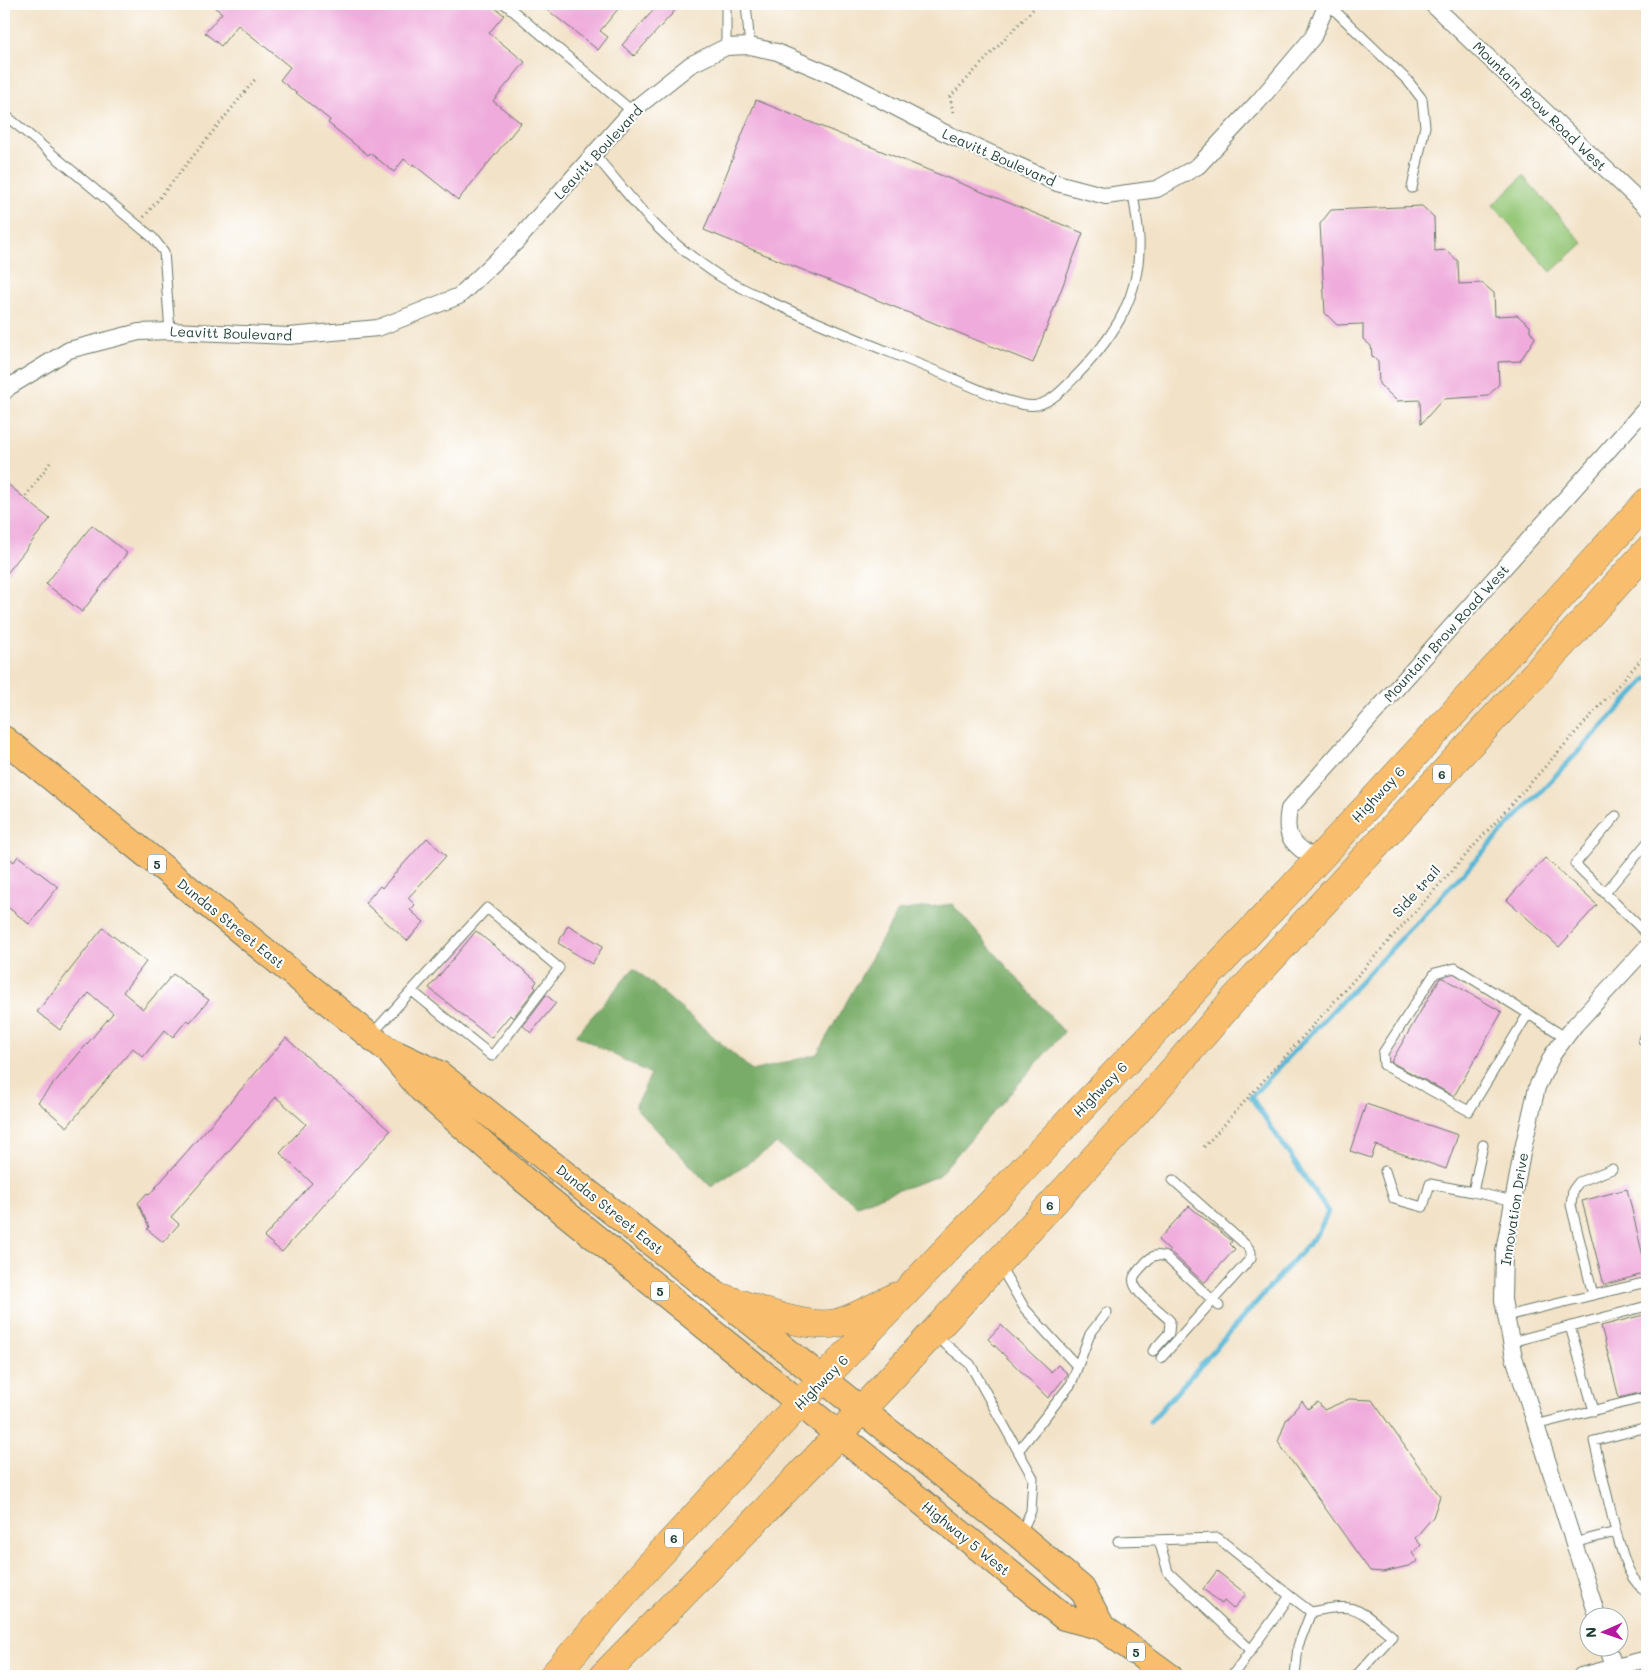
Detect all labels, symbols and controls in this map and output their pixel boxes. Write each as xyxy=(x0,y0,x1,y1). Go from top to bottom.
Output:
street label: Mountain Brow Road West xyxy=(1469,37,1611,175)
street label: Leavitt Boulevard xyxy=(549,101,647,203)
street label: Leavitt Boulevard xyxy=(939,123,1059,191)
street label: Leavitt Boulevard xyxy=(170,321,292,345)
street label: Mountain Brow Road West xyxy=(1379,560,1513,706)
street label: Highway 6 xyxy=(1347,762,1409,826)
road number: 6 xyxy=(1433,764,1451,784)
road number: 5 xyxy=(148,854,166,874)
street label: Side trail xyxy=(1388,861,1444,921)
street label: Dundas Street East xyxy=(173,874,289,972)
street label: Highway 6 xyxy=(1069,1057,1131,1121)
street label: Innovation Drive xyxy=(1496,1151,1532,1267)
street label: Dundas Street East xyxy=(552,1160,668,1258)
road number: 6 xyxy=(1041,1196,1059,1214)
road number: 5 xyxy=(651,1282,669,1300)
street label: Highway 6 xyxy=(790,1350,852,1414)
street label: Highway 5 West xyxy=(918,1497,1014,1579)
road number: 6 xyxy=(665,1529,683,1548)
north arrow xyxy=(1578,1608,1628,1658)
text: N xyxy=(1581,1627,1600,1638)
road number: 5 xyxy=(1127,1642,1145,1661)

